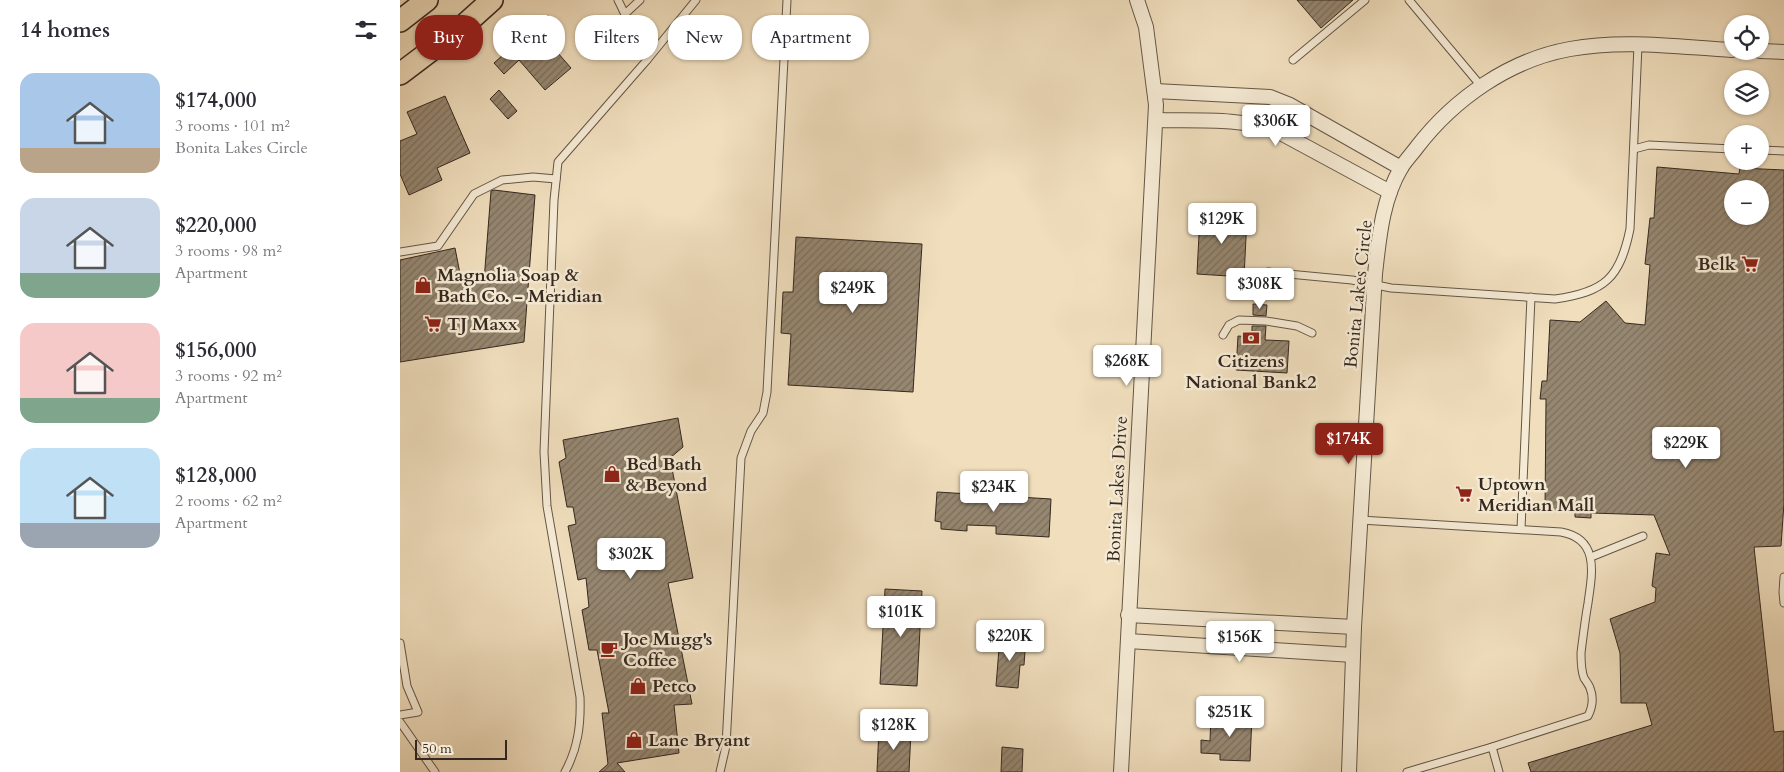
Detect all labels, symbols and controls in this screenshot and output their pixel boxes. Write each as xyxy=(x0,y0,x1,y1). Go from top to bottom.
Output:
chip: Buy xyxy=(415,15,483,60)
chip: Rent xyxy=(493,15,565,60)
chip: Filters xyxy=(575,15,658,60)
chip: New xyxy=(668,15,742,60)
chip: Apartment xyxy=(752,15,869,60)
map controls xyxy=(1724,15,1769,225)
button: locate xyxy=(1724,15,1769,60)
text: 14 homes xyxy=(20,16,110,45)
icon: filters xyxy=(352,16,380,44)
button: layers xyxy=(1724,70,1769,115)
text: $174,000 xyxy=(175,86,256,115)
icon: home xyxy=(60,93,120,153)
pin: $306K xyxy=(1241,104,1311,147)
text: $306K xyxy=(1253,110,1299,132)
text: 3 rooms · 101 m² xyxy=(175,115,290,137)
button: + xyxy=(1724,125,1769,170)
text: Bonita Lakes Circle xyxy=(175,137,308,159)
button: − xyxy=(1724,180,1769,225)
pin: $129K xyxy=(1187,202,1257,245)
text: $129K xyxy=(1199,208,1245,230)
text: $220,000 xyxy=(175,211,256,240)
icon: home xyxy=(60,218,120,278)
street label: Bonita Lakes Circle xyxy=(1338,219,1379,370)
text: 3 rooms · 98 m² xyxy=(175,240,282,262)
place label: Belk xyxy=(1698,252,1737,277)
supermarket icon: Belk xyxy=(1740,254,1760,274)
text: Apartment xyxy=(175,262,248,284)
place label: Magnolia Soap & Bath Co. - Meridian xyxy=(437,263,603,309)
pin: $308K xyxy=(1225,268,1295,310)
pin: $249K xyxy=(818,272,888,314)
text: $308K xyxy=(1237,273,1283,295)
shop icon: Magnolia Soap & Bath Co. - Meridian xyxy=(413,275,433,295)
text: $249K xyxy=(830,277,876,299)
place label: TJ Maxx xyxy=(447,312,518,337)
supermarket icon: TJ Maxx xyxy=(423,314,443,334)
bank icon: Citizens National Bank2 xyxy=(1241,328,1261,348)
text: $156,000 xyxy=(175,336,256,365)
icon: home xyxy=(60,343,120,403)
pin: $268K xyxy=(1092,344,1162,387)
place label: Citizens National Bank2 xyxy=(1186,349,1316,395)
text: $268K xyxy=(1104,350,1150,372)
text: 3 rooms · 92 m² xyxy=(175,365,282,387)
text: Apartment xyxy=(175,387,248,409)
street label: Bonita Lakes Drive xyxy=(1101,415,1134,563)
pin: $174K xyxy=(1314,422,1384,465)
pin: $229K xyxy=(1651,426,1721,469)
text: $174K xyxy=(1326,428,1372,450)
text: $229K xyxy=(1663,432,1709,454)
place label: Bed Bath & Beyond xyxy=(626,452,708,498)
text: $128,000 xyxy=(175,461,256,490)
shop icon: Bed Bath & Beyond xyxy=(602,464,622,484)
icon: home xyxy=(60,468,120,528)
pin: $234K xyxy=(959,470,1029,513)
place label: Uptown Meridian Mall xyxy=(1478,472,1594,518)
text: $234K xyxy=(971,476,1017,498)
supermarket icon: Uptown Meridian Mall xyxy=(1454,484,1474,504)
text: 2 rooms · 62 m² xyxy=(175,490,282,512)
text: Apartment xyxy=(175,512,248,534)
pin: $302K xyxy=(596,538,666,580)
text: $302K xyxy=(608,543,654,565)
pin: $101K xyxy=(866,596,936,638)
text: $101K xyxy=(878,601,924,623)
pin: $220K xyxy=(975,620,1045,662)
pin: $156K xyxy=(1205,620,1275,663)
text: $220K xyxy=(987,625,1033,647)
text: $156K xyxy=(1217,626,1263,648)
place label: Joe Mugg's Coffee xyxy=(620,627,713,673)
cafe icon: Joe Mugg's Coffee xyxy=(599,639,619,659)
place label: Petco xyxy=(652,674,697,699)
shop icon: Petco xyxy=(628,676,648,696)
pin: $251K xyxy=(1195,696,1265,738)
text: $251K xyxy=(1207,701,1253,723)
pin: $128K xyxy=(859,708,929,751)
text: $128K xyxy=(871,714,917,736)
place label: Lane Bryant xyxy=(648,728,750,753)
shop icon: Lane Bryant xyxy=(624,730,644,750)
scale bar xyxy=(415,737,508,760)
text: 50 m xyxy=(422,739,452,758)

